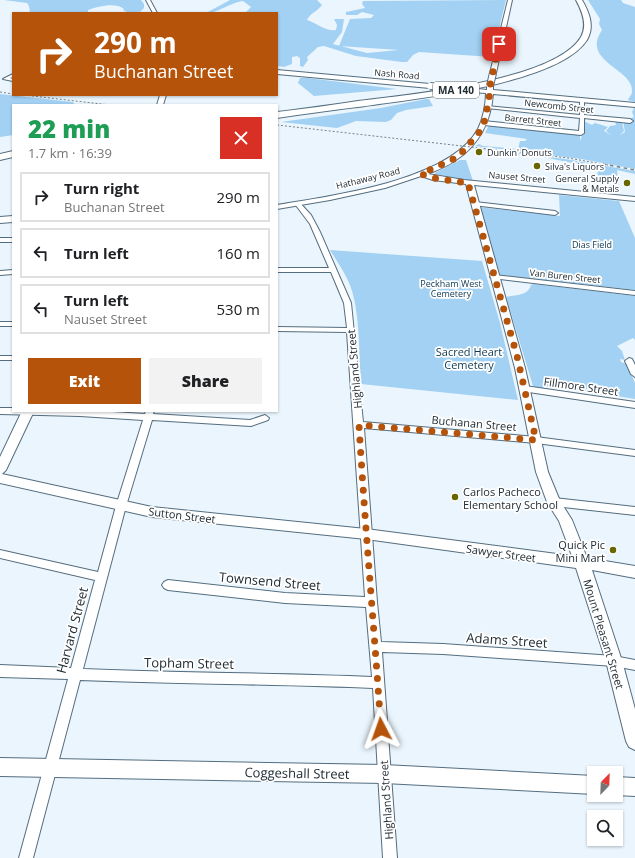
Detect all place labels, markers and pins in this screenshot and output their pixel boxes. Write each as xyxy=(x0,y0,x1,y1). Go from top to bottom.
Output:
pin xyxy=(482,27,516,61)
place label: Dunkin' Donuts xyxy=(487,146,552,159)
marker: Dunkin' Donuts xyxy=(474,147,484,157)
place label: Silva's Liquors xyxy=(545,160,604,173)
marker: Silva's Liquors xyxy=(532,161,542,171)
place label: General Supply & Metals xyxy=(555,172,619,195)
marker: General Supply & Metals xyxy=(622,178,632,188)
place label: Carlos Pacheco Elementary School xyxy=(463,484,558,512)
marker: Carlos Pacheco Elementary School xyxy=(450,492,460,502)
place label: Quick Pic Mini Mart xyxy=(556,537,605,565)
marker: Quick Pic Mini Mart xyxy=(608,545,618,555)

